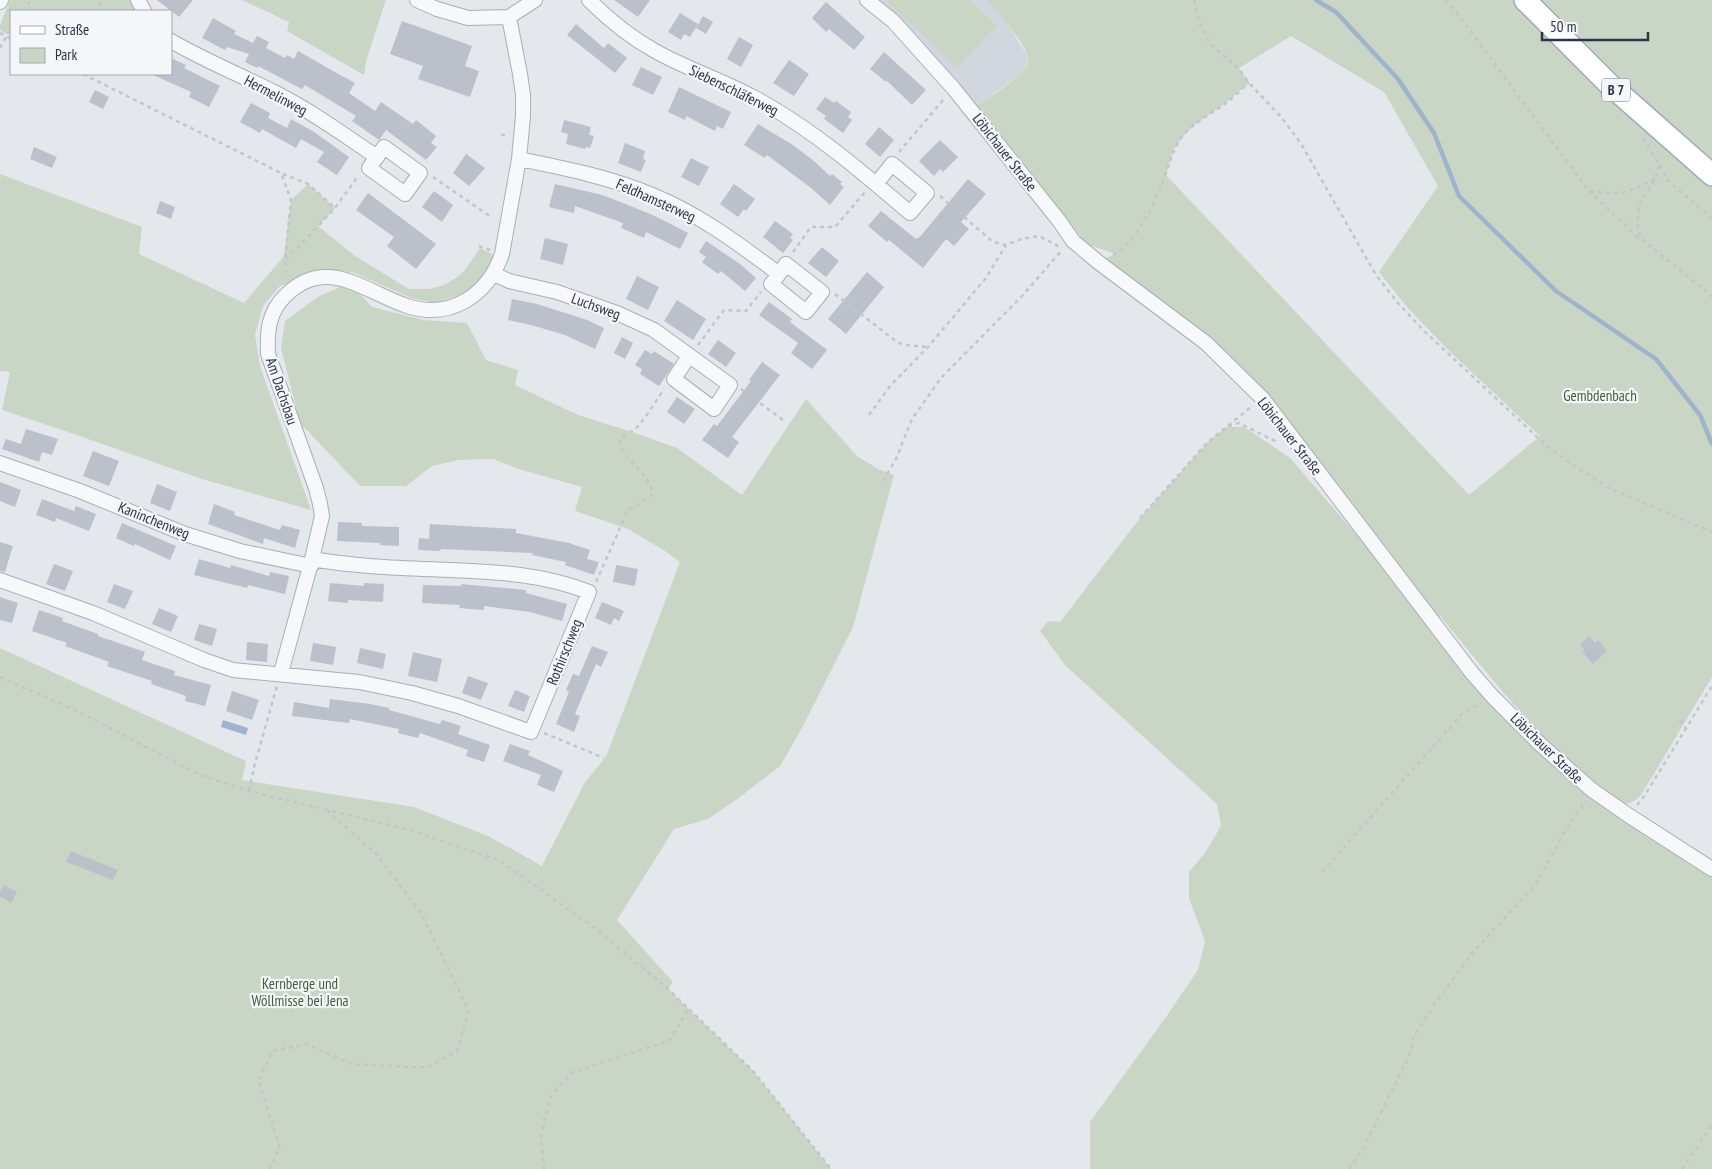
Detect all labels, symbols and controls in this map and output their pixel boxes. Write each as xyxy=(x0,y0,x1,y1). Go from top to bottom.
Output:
legend xyxy=(10,10,172,75)
scale bar xyxy=(1542,10,1648,42)
text: 50 m xyxy=(1550,17,1576,36)
text: Straße xyxy=(55,20,89,39)
text: Park xyxy=(55,45,77,64)
street label: Siebenschläferweg xyxy=(686,60,782,120)
street label: Hermelinweg xyxy=(241,70,311,120)
road number: B 7 xyxy=(1602,78,1630,102)
street label: Löbichauer Straße xyxy=(969,109,1041,195)
street label: Feldhamsterweg xyxy=(613,174,699,226)
street label: Luchsweg xyxy=(569,288,623,324)
street label: Am Dachsbau xyxy=(262,355,302,427)
park label: Gembdenbach xyxy=(1563,386,1637,405)
street label: Löbichauer Straße xyxy=(1254,393,1326,479)
street label: Kaninchenweg xyxy=(115,497,193,543)
street label: Rothirschweg xyxy=(542,616,586,688)
street label: Löbichauer Straße xyxy=(1507,709,1587,787)
park label: Kernberge und Wöllmisse bei Jena xyxy=(251,974,349,1010)

